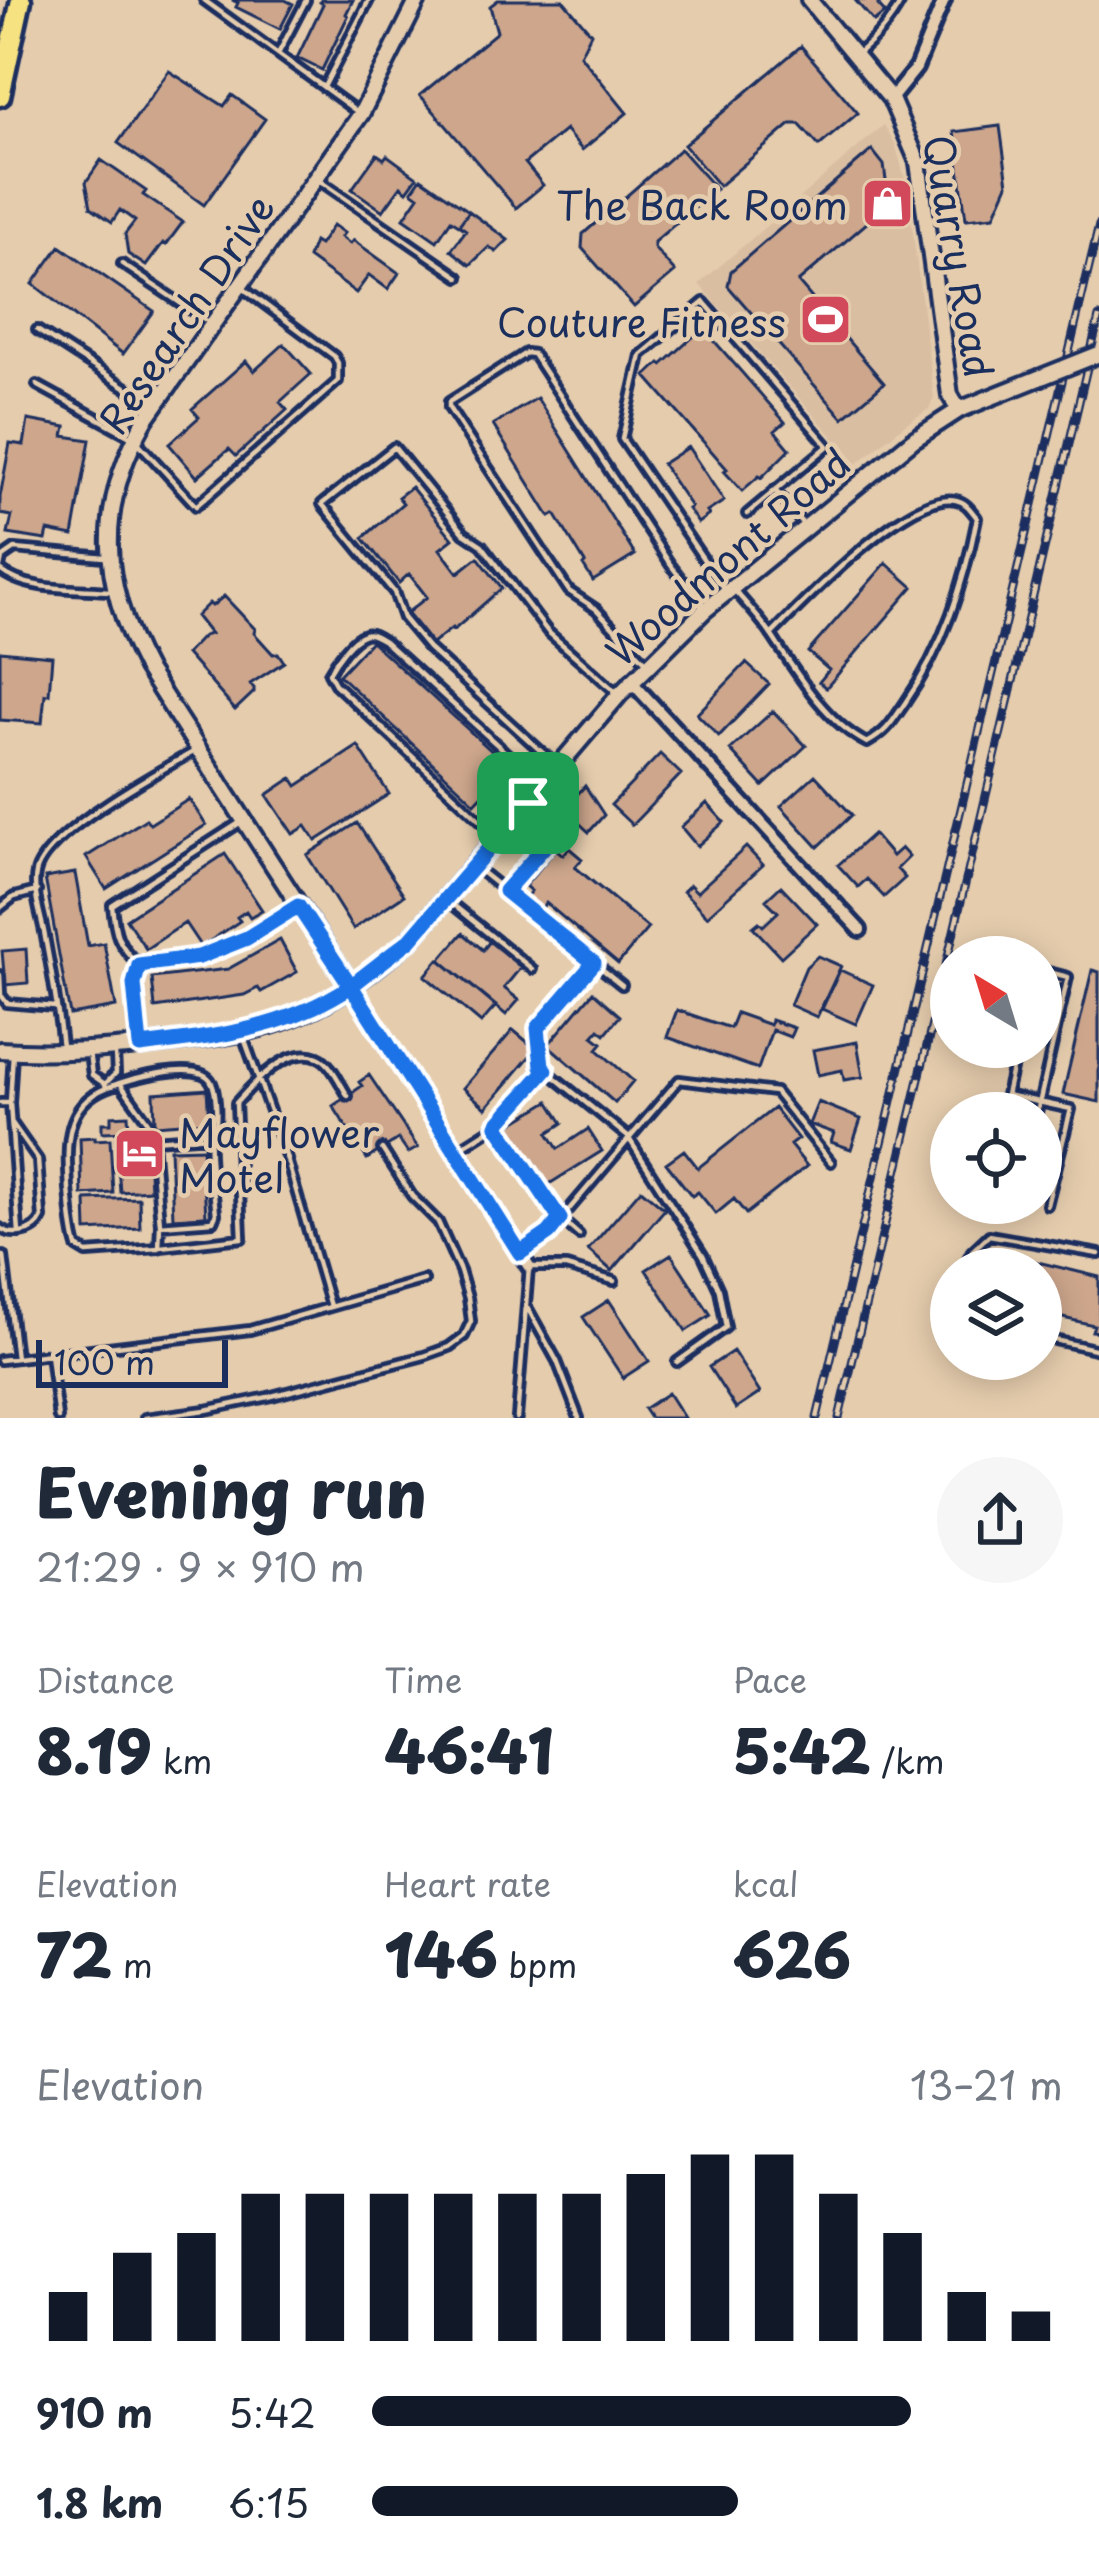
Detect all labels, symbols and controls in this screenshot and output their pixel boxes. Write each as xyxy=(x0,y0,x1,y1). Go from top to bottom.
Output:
street label: Quarry Road xyxy=(910,130,1010,382)
place label: The Back Room xyxy=(556,174,848,233)
shop icon: The Back Room xyxy=(859,175,915,231)
street label: Research Drive xyxy=(83,181,287,445)
place label: Couture Fitness xyxy=(497,291,786,350)
sports icon: Couture Fitness xyxy=(797,292,853,348)
street label: Woodmont Road xyxy=(592,433,862,679)
pin xyxy=(477,752,579,854)
icon: arrive xyxy=(495,770,561,836)
north arrow xyxy=(930,936,1062,1068)
map controls xyxy=(930,936,1062,1380)
button: locate xyxy=(930,1092,1062,1224)
place label: Mayflower Motel xyxy=(179,1102,380,1206)
hotel icon: Mayflower Motel xyxy=(112,1125,168,1181)
button: layers xyxy=(930,1248,1062,1380)
scale bar xyxy=(36,1334,228,1387)
text: 100 m xyxy=(54,1336,155,1386)
text: Evening run xyxy=(36,1441,427,1540)
button: share xyxy=(937,1457,1063,1583)
text: 21:29 · 9 × 910 m xyxy=(36,1536,365,1595)
text: Distance xyxy=(36,1654,174,1704)
text: Time xyxy=(384,1654,462,1704)
text: Pace xyxy=(733,1654,807,1704)
text: 8.19 xyxy=(36,1704,152,1794)
text: 46:41 xyxy=(384,1704,554,1794)
text: 5:42 xyxy=(733,1704,871,1794)
text: km xyxy=(152,1735,212,1785)
text: /km xyxy=(871,1735,945,1785)
text: Elevation xyxy=(36,1858,178,1908)
text: Heart rate xyxy=(384,1858,551,1908)
text: kcal xyxy=(733,1858,799,1908)
text: 72 xyxy=(36,1908,112,1998)
text: 146 xyxy=(384,1908,498,1998)
text: 626 xyxy=(733,1908,851,1998)
text: m xyxy=(112,1939,153,1989)
text: bpm xyxy=(498,1939,577,1989)
text: Elevation xyxy=(36,2054,204,2113)
text: 13–21 m xyxy=(910,2054,1063,2113)
text: 910 m xyxy=(36,2382,153,2441)
text: 5:42 xyxy=(228,2382,316,2441)
text: 1.8 km xyxy=(36,2472,163,2531)
text: 6:15 xyxy=(228,2472,309,2531)

